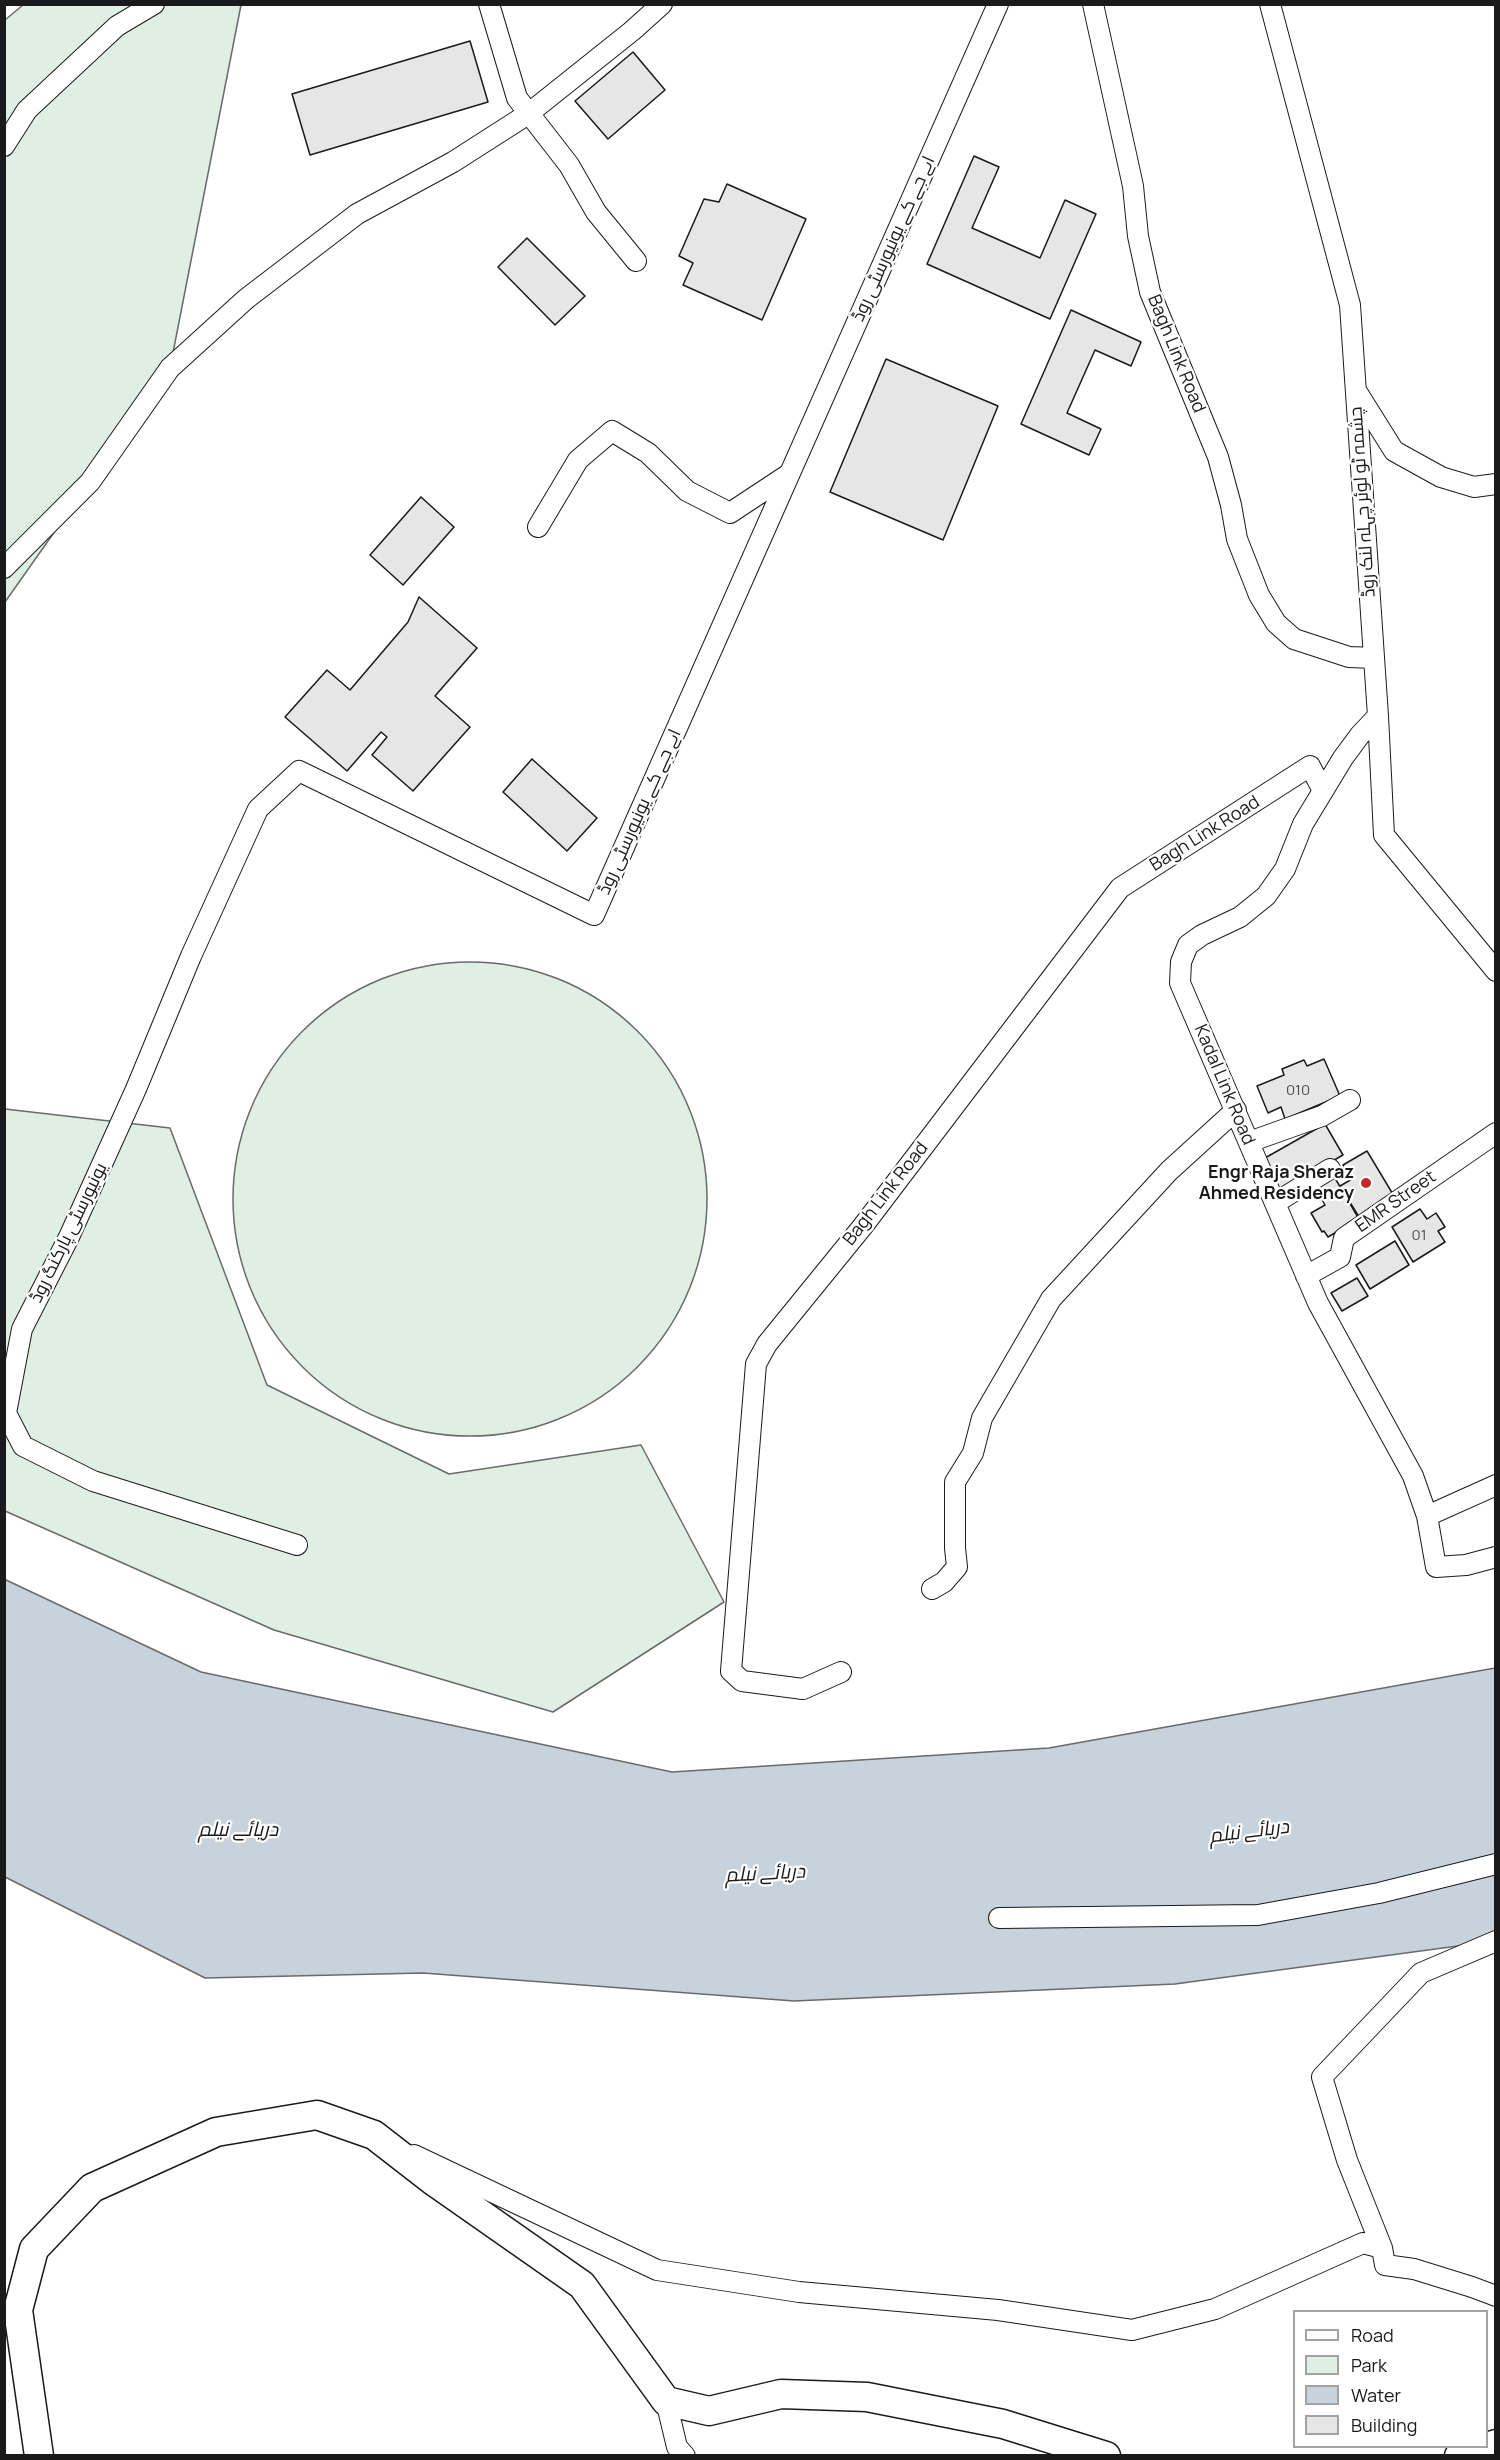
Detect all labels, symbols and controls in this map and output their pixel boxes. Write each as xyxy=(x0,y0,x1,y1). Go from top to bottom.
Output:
street label: اے جے کے یونیورسٹی روڈ xyxy=(848,153,940,325)
street label: Bagh Link Road xyxy=(1143,292,1209,416)
street label: چشمہ ٹو لوئر چہلہ لنک روڈ xyxy=(1346,406,1380,598)
street label: اے جے کے یونیورسٹی روڈ xyxy=(594,726,686,898)
street label: Bagh Link Road xyxy=(1146,792,1264,876)
street label: Kadal Link Road xyxy=(1189,1022,1259,1148)
house number: 010 xyxy=(1286,1082,1310,1100)
street label: Bagh Link Road xyxy=(839,1138,933,1250)
street label: یونیورسٹی پارکنگ روڈ xyxy=(26,1159,112,1307)
place label: Engr Raja Sheraz Ahmed Residency xyxy=(1199,1162,1354,1204)
street label: EMR Street xyxy=(1352,1166,1440,1238)
marker: Engr Raja Sheraz Ahmed Residency xyxy=(1359,1176,1373,1190)
house number: 01 xyxy=(1412,1227,1426,1245)
water label: دریائے نیلم xyxy=(1208,1815,1290,1849)
water label: دریائے نیلم xyxy=(198,1818,278,1842)
water label: دریائے نیلم xyxy=(724,1860,806,1888)
legend xyxy=(1293,2310,1488,2448)
text: Road xyxy=(1351,2323,1394,2347)
text: Park xyxy=(1351,2353,1387,2377)
text: Water xyxy=(1351,2383,1401,2407)
text: Building xyxy=(1351,2413,1417,2437)

